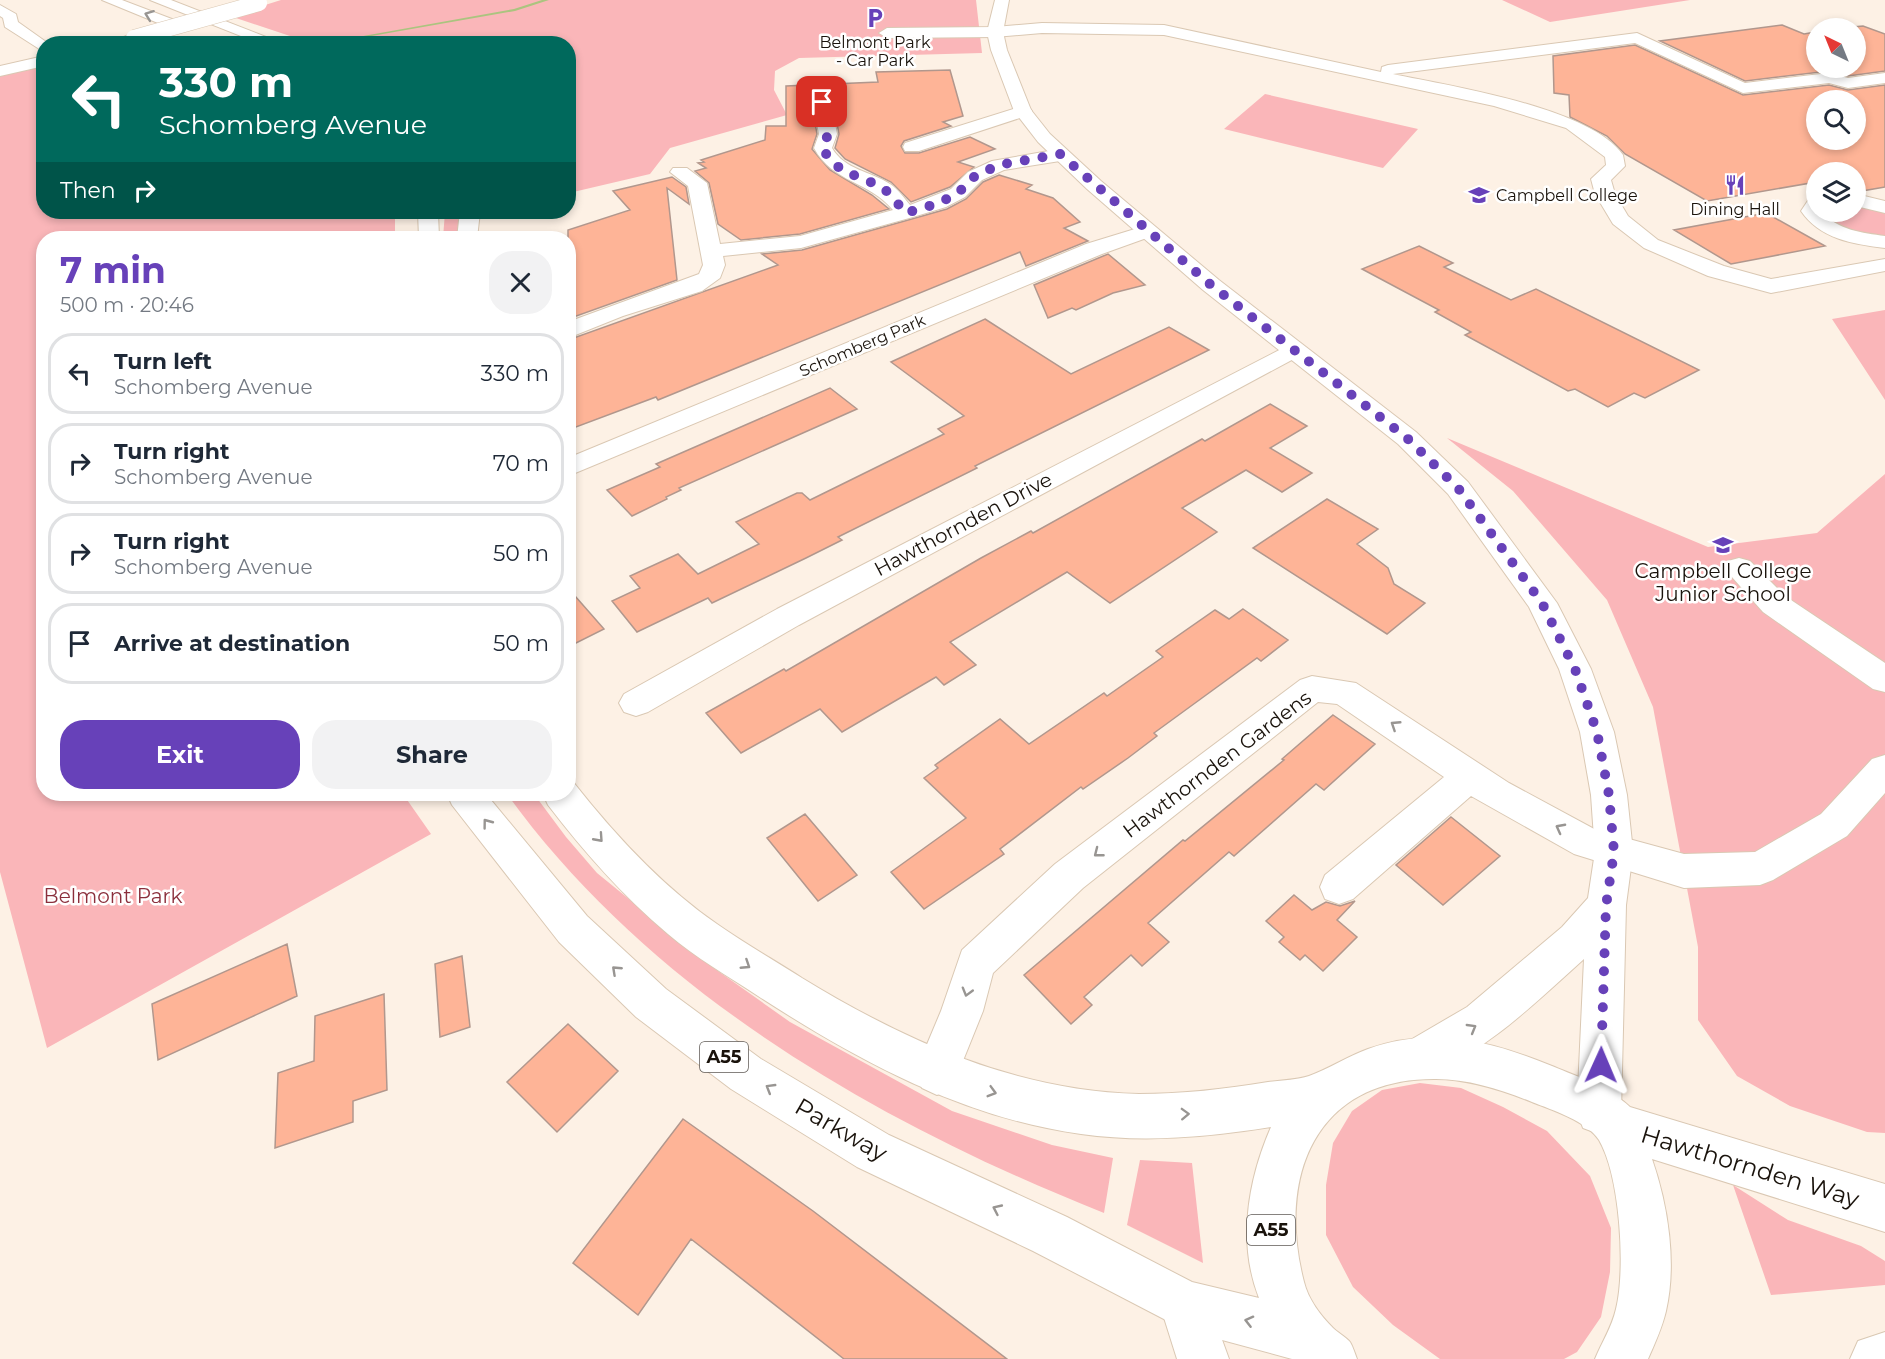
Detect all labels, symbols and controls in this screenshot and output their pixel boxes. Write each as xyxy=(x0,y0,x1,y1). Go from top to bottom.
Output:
parking icon: Belmont Park - Car Park xyxy=(863,6,887,30)
one-way arrow xyxy=(144,10,155,23)
north arrow xyxy=(1806,18,1866,78)
map controls xyxy=(1806,18,1866,222)
place label: Belmont Park - Car Park xyxy=(819,33,931,70)
text: 330 m xyxy=(159,56,293,108)
icon: left xyxy=(60,60,138,138)
pin xyxy=(796,76,847,127)
icon: arrive xyxy=(805,85,838,118)
button: search xyxy=(1806,90,1866,150)
text: Schomberg Avenue xyxy=(159,108,427,141)
button: layers xyxy=(1806,162,1866,222)
restaurant icon: Dining Hall xyxy=(1723,173,1747,197)
icon: right xyxy=(128,174,161,207)
text: Then xyxy=(60,177,116,204)
school or university icon: Campbell College xyxy=(1467,183,1491,207)
place label: Campbell College xyxy=(1496,186,1638,205)
place label: Dining Hall xyxy=(1690,200,1780,219)
text: 7 min xyxy=(60,248,166,292)
button: close xyxy=(489,251,552,314)
text: 500 m · 20:46 xyxy=(60,293,194,317)
street label: Schomberg Park xyxy=(796,310,928,381)
text: Turn left xyxy=(114,348,212,375)
icon: left xyxy=(63,357,96,390)
text: 330 m xyxy=(481,360,549,387)
text: Schomberg Avenue xyxy=(114,375,313,399)
text: Turn right xyxy=(114,438,229,465)
icon: right xyxy=(63,447,96,480)
text: 70 m xyxy=(493,450,549,477)
text: Schomberg Avenue xyxy=(114,465,313,489)
street label: Hawthornden Drive xyxy=(870,467,1056,581)
text: Turn right xyxy=(114,528,229,555)
school or university icon: Campbell College Junior School xyxy=(1711,533,1735,557)
icon: right xyxy=(63,537,96,570)
text: 50 m xyxy=(493,540,549,567)
text: Schomberg Avenue xyxy=(114,555,313,579)
place label: Campbell College Junior School xyxy=(1634,559,1812,606)
icon: arrive xyxy=(63,627,96,660)
text: Arrive at destination xyxy=(114,630,350,657)
text: 50 m xyxy=(493,630,549,657)
street label: Hawthornden Gardens xyxy=(1118,685,1316,843)
button: Exit xyxy=(60,720,300,789)
button: Share xyxy=(312,720,552,789)
one-way arrow xyxy=(1391,721,1402,732)
one-way arrow xyxy=(484,819,495,830)
one-way arrow xyxy=(1556,824,1567,835)
one-way arrow xyxy=(592,831,603,842)
one-way arrow xyxy=(1094,846,1105,857)
park label: Belmont Park xyxy=(44,884,182,908)
one-way arrow xyxy=(739,958,750,969)
one-way arrow xyxy=(612,966,623,977)
one-way arrow xyxy=(962,986,974,997)
one-way arrow xyxy=(1466,1023,1476,1035)
position arrow xyxy=(1569,1033,1633,1097)
road number: A55 xyxy=(700,1042,748,1072)
one-way arrow xyxy=(766,1084,776,1096)
one-way arrow xyxy=(986,1085,997,1097)
street label: Parkway xyxy=(790,1092,892,1167)
one-way arrow xyxy=(1180,1107,1189,1120)
street label: Hawthornden Way xyxy=(1638,1120,1863,1214)
one-way arrow xyxy=(993,1205,1004,1217)
road number: A55 xyxy=(1247,1215,1295,1245)
one-way arrow xyxy=(1244,1316,1254,1329)

